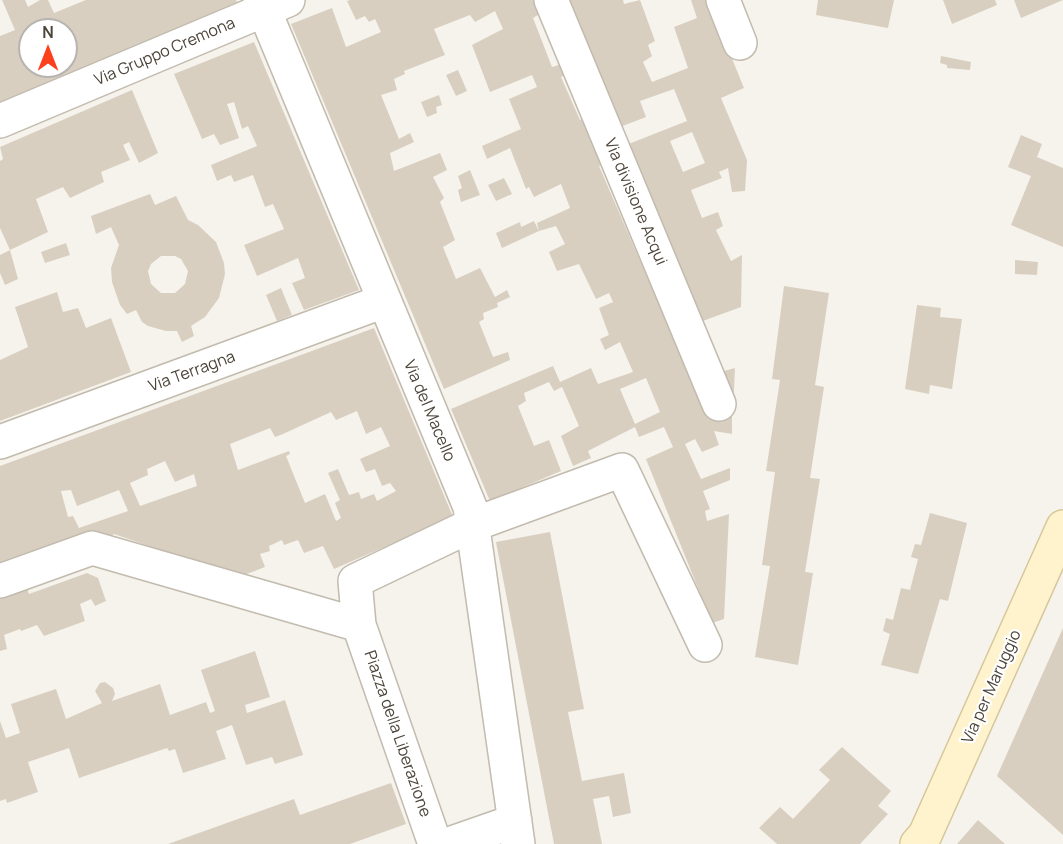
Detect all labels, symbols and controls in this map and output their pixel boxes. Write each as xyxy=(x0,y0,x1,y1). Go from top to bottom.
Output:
street label: Via Gruppo Cremona xyxy=(92,14,238,90)
north arrow xyxy=(18,18,78,78)
text: N xyxy=(42,21,54,43)
street label: Via divisione Acqui xyxy=(600,136,670,268)
street label: Via Terragna xyxy=(146,347,238,397)
street label: Via del Macello xyxy=(399,357,459,465)
street label: Via per Maruggio xyxy=(958,627,1026,747)
street label: Piazza della Liberazione xyxy=(359,648,435,820)

